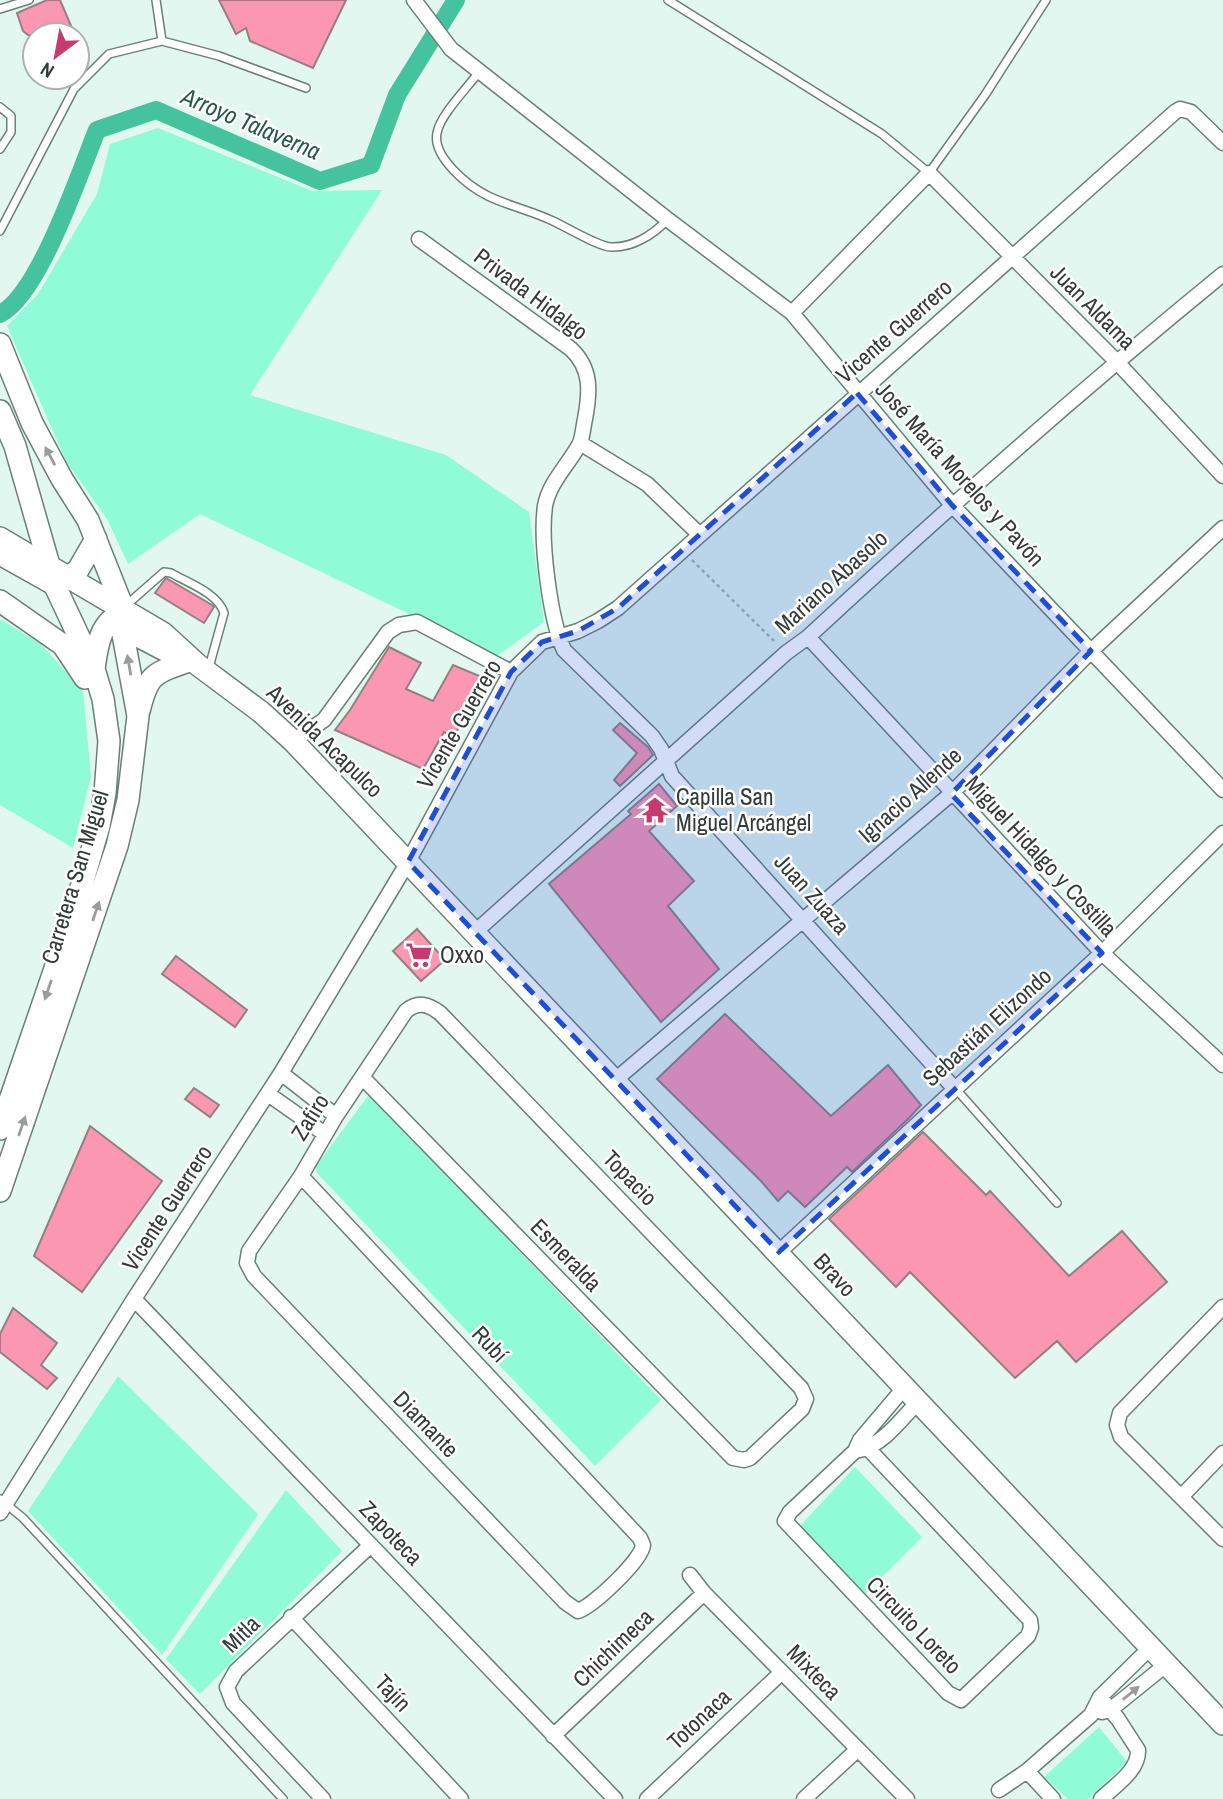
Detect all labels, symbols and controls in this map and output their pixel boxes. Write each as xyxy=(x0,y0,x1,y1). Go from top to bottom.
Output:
north arrow xyxy=(21,21,91,91)
text: N xyxy=(35,56,59,84)
water label: Arroyo Talaverna xyxy=(176,79,326,167)
street label: Privada Hidalgo xyxy=(468,241,595,347)
street label: Juan Aldama xyxy=(1044,257,1143,357)
street label: Vicente Guerrero xyxy=(829,272,958,390)
street label: José María Morelos y Pavón xyxy=(869,374,1052,573)
one-way arrow xyxy=(44,446,56,466)
street label: Mariano Abasolo xyxy=(768,523,894,641)
street label: Vicente Guerrero xyxy=(409,653,508,794)
one-way arrow xyxy=(123,654,134,676)
street label: Avenida Acapulco xyxy=(260,676,390,804)
street label: Ignacio Allende xyxy=(851,740,968,849)
street label: Miguel Hidalgo y Costilla xyxy=(959,768,1125,943)
place label: Capilla San Miguel Arcángel xyxy=(676,781,811,838)
street label: Carretera San Miguel xyxy=(33,786,116,968)
temple icon: Capilla San Miguel Arcángel xyxy=(640,795,670,825)
street label: Juan Zuaza xyxy=(768,847,857,941)
one-way arrow xyxy=(91,901,102,922)
place label: Oxxo xyxy=(440,939,484,970)
supermarket icon: Oxxo xyxy=(404,940,434,970)
street label: Sebastián Elizondo xyxy=(916,960,1058,1093)
one-way arrow xyxy=(42,980,53,1001)
street label: Zafiro xyxy=(283,1088,336,1146)
one-way arrow xyxy=(17,1116,28,1137)
street label: Vicente Guerrero xyxy=(114,1139,219,1277)
street label: Topacio xyxy=(596,1143,664,1212)
street label: Esmeralda xyxy=(524,1211,609,1298)
street label: Bravo xyxy=(807,1246,864,1303)
street label: Rubí xyxy=(465,1319,516,1369)
street label: Diamante xyxy=(387,1383,466,1464)
street label: Zapoteca xyxy=(353,1494,430,1572)
street label: Circuito Loreto xyxy=(860,1569,969,1680)
street label: Chichimeca xyxy=(566,1601,660,1694)
street label: Mitla xyxy=(215,1608,266,1659)
street label: Mixteca xyxy=(780,1637,849,1707)
street label: Tajín xyxy=(368,1667,418,1718)
street label: Totonaca xyxy=(660,1681,738,1756)
one-way arrow xyxy=(1122,1686,1139,1701)

